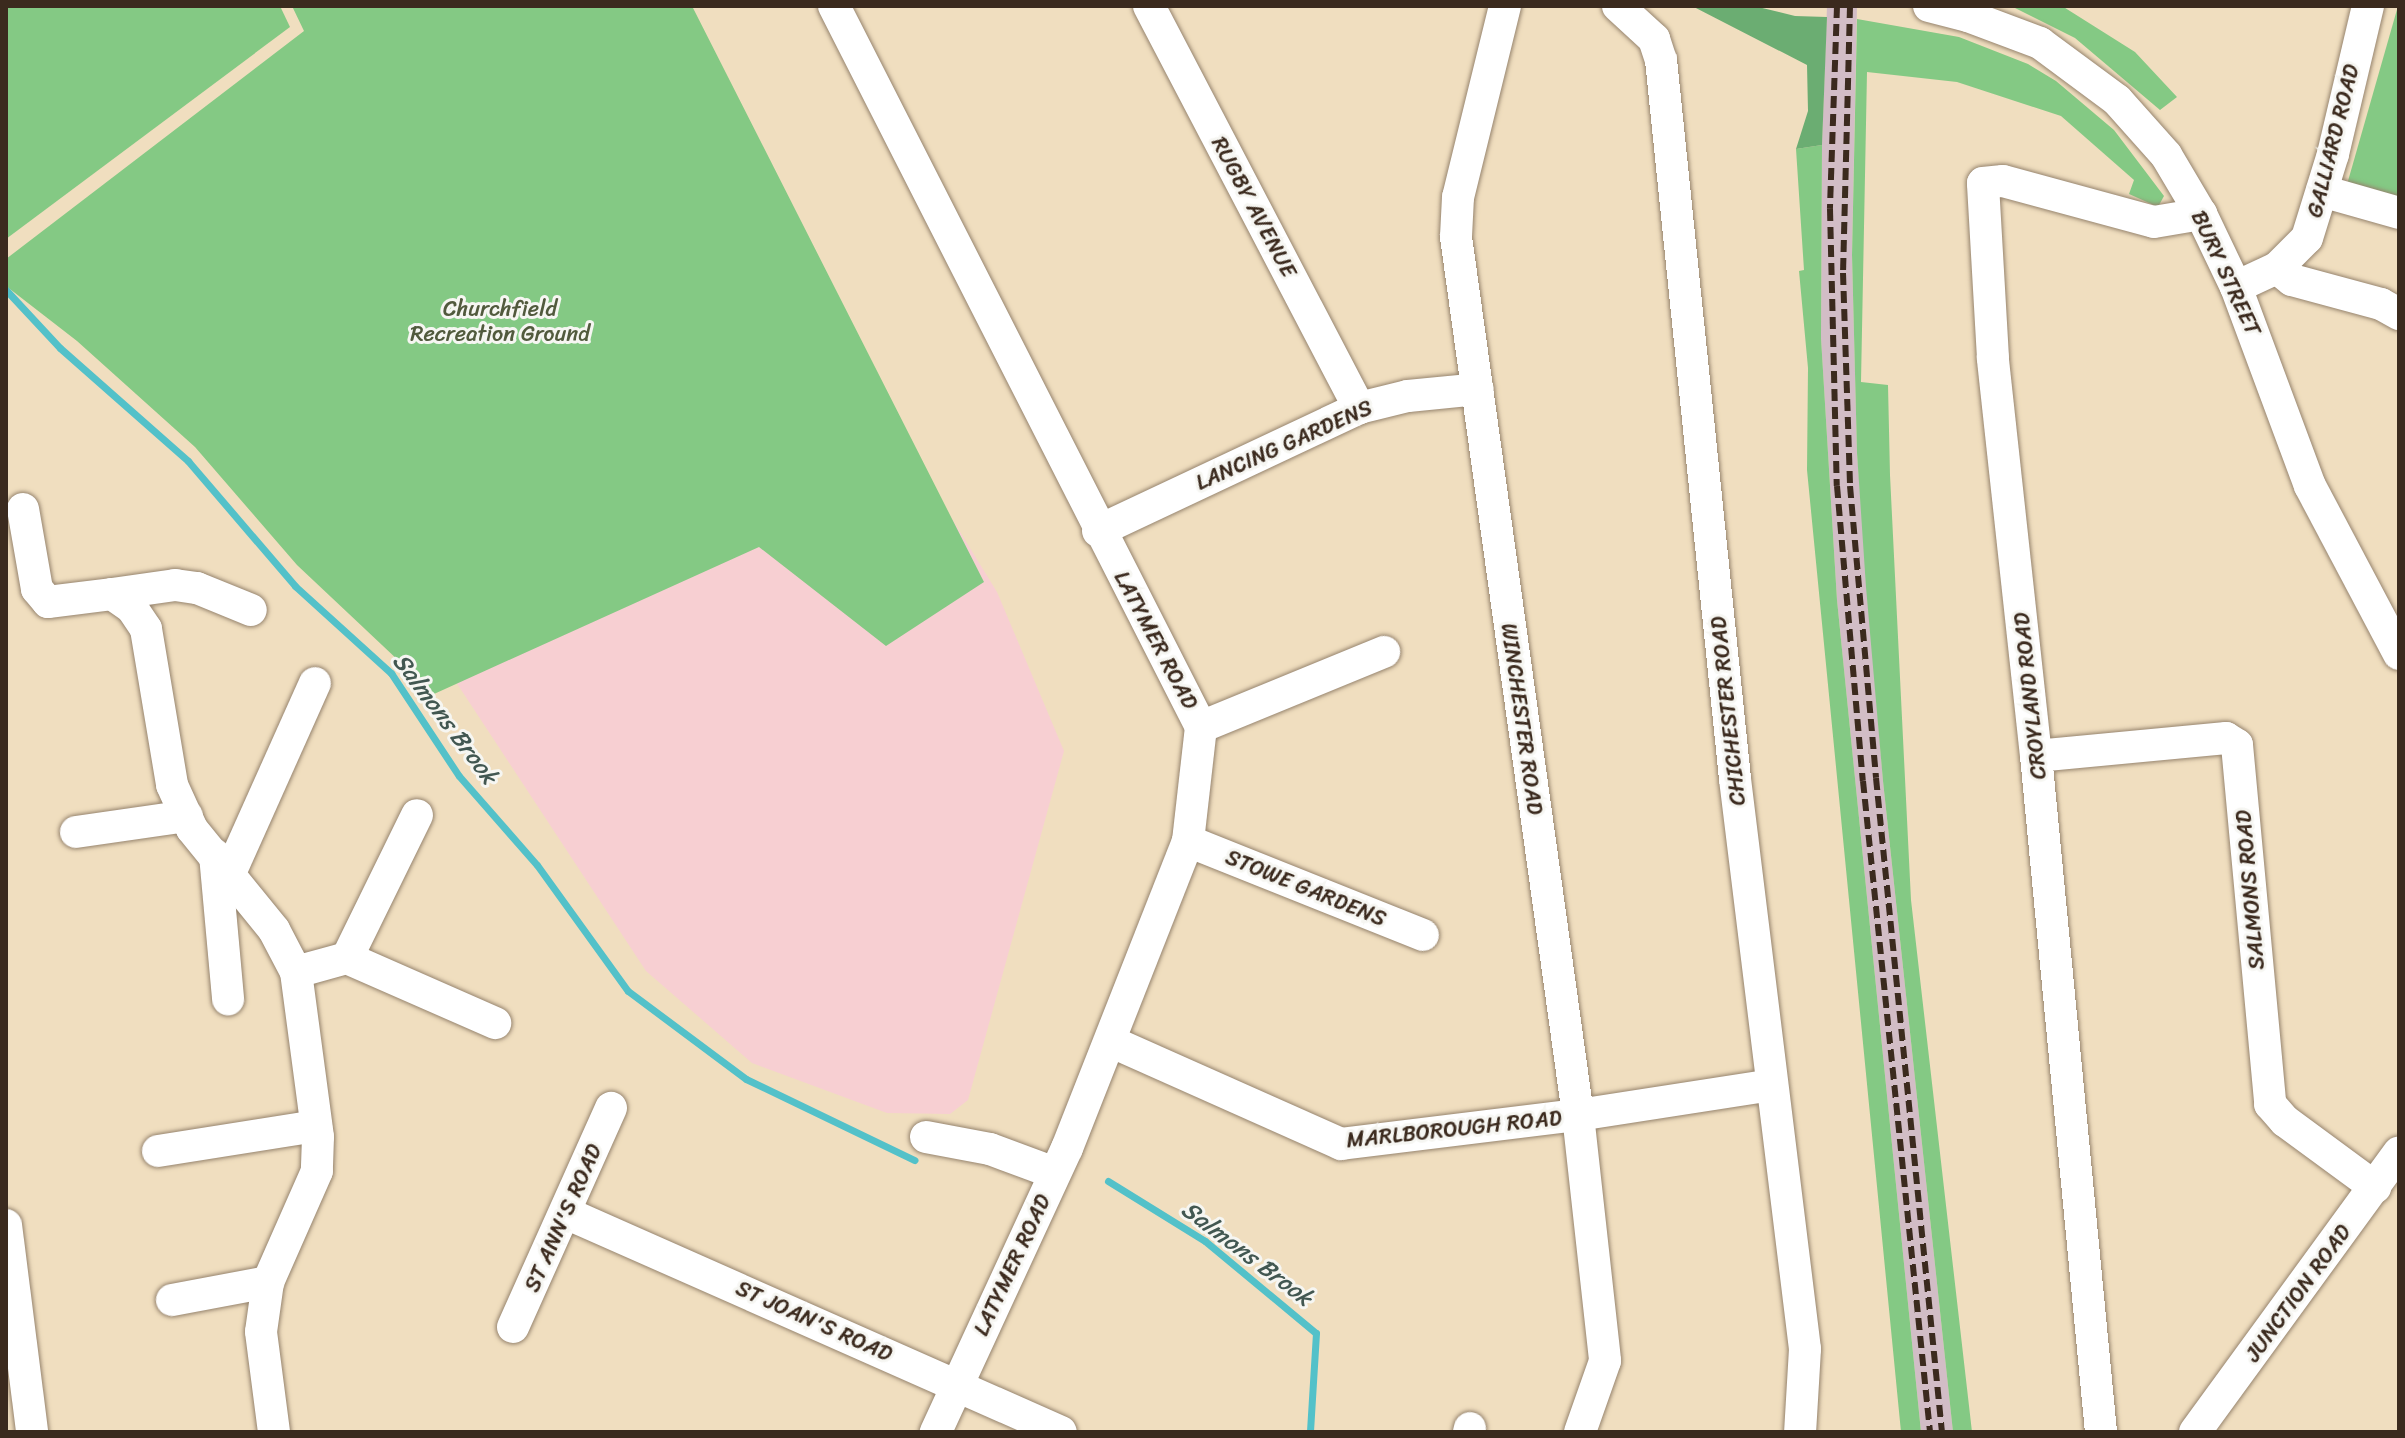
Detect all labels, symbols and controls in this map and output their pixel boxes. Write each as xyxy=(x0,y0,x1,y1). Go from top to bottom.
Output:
street label: GALLIARD ROAD xyxy=(2301,62,2365,220)
street label: RUGBY AVENUE xyxy=(1206,132,1302,282)
street label: BURY STREET xyxy=(2186,206,2266,340)
park label: Churchfield Recreation Ground xyxy=(410,295,590,346)
street label: LANCING GARDENS xyxy=(1192,394,1376,496)
street label: LATYMER ROAD xyxy=(1108,566,1204,714)
street label: CROYLAND ROAD xyxy=(2008,611,2052,781)
street label: CHICHESTER ROAD xyxy=(1705,615,1751,807)
street label: WINCHESTER ROAD xyxy=(1495,622,1549,816)
water label: Salmons Brook xyxy=(386,648,504,790)
street label: SALMONS ROAD xyxy=(2230,809,2270,971)
street label: STOWE GARDENS xyxy=(1222,844,1390,932)
street label: MARLBOROUGH ROAD xyxy=(1345,1105,1563,1153)
street label: ST ANN'S ROAD xyxy=(519,1141,607,1295)
street label: LATYMER ROAD xyxy=(968,1190,1056,1340)
water label: Salmons Brook xyxy=(1176,1195,1318,1313)
street label: JUNCTION ROAD xyxy=(2239,1219,2357,1367)
street label: ST JOAN'S ROAD xyxy=(733,1275,895,1367)

